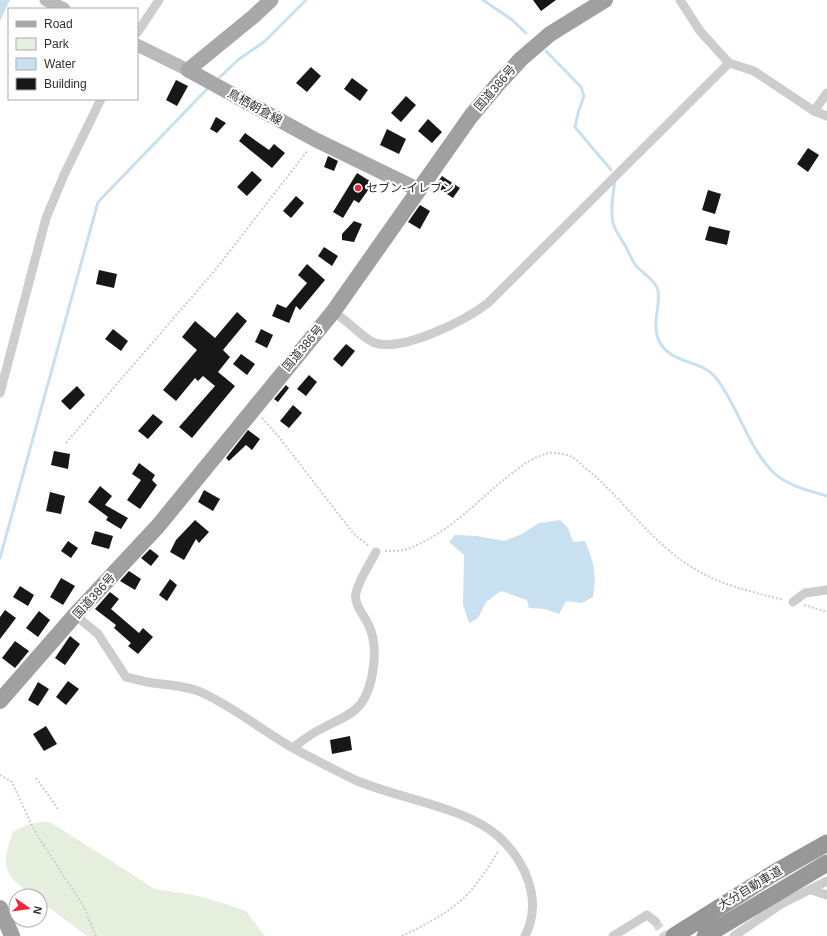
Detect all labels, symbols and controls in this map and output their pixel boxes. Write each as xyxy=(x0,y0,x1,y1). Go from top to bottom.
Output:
legend xyxy=(8,8,138,100)
text: Road xyxy=(44,17,73,31)
text: Park xyxy=(44,37,70,51)
text: Water xyxy=(44,57,76,71)
street label: 国道386号 xyxy=(471,62,519,114)
text: Building xyxy=(44,77,87,91)
street label: 鳥栖朝倉線 xyxy=(225,86,285,128)
place label: セブン-イレブン xyxy=(366,181,454,195)
marker: セブン-イレブン xyxy=(353,183,363,193)
street label: 国道386号 xyxy=(280,322,326,374)
street label: 国道386号 xyxy=(70,570,118,622)
street label: 大分自動車道 xyxy=(716,863,784,913)
north arrow xyxy=(8,888,48,928)
text: N xyxy=(31,905,44,916)

